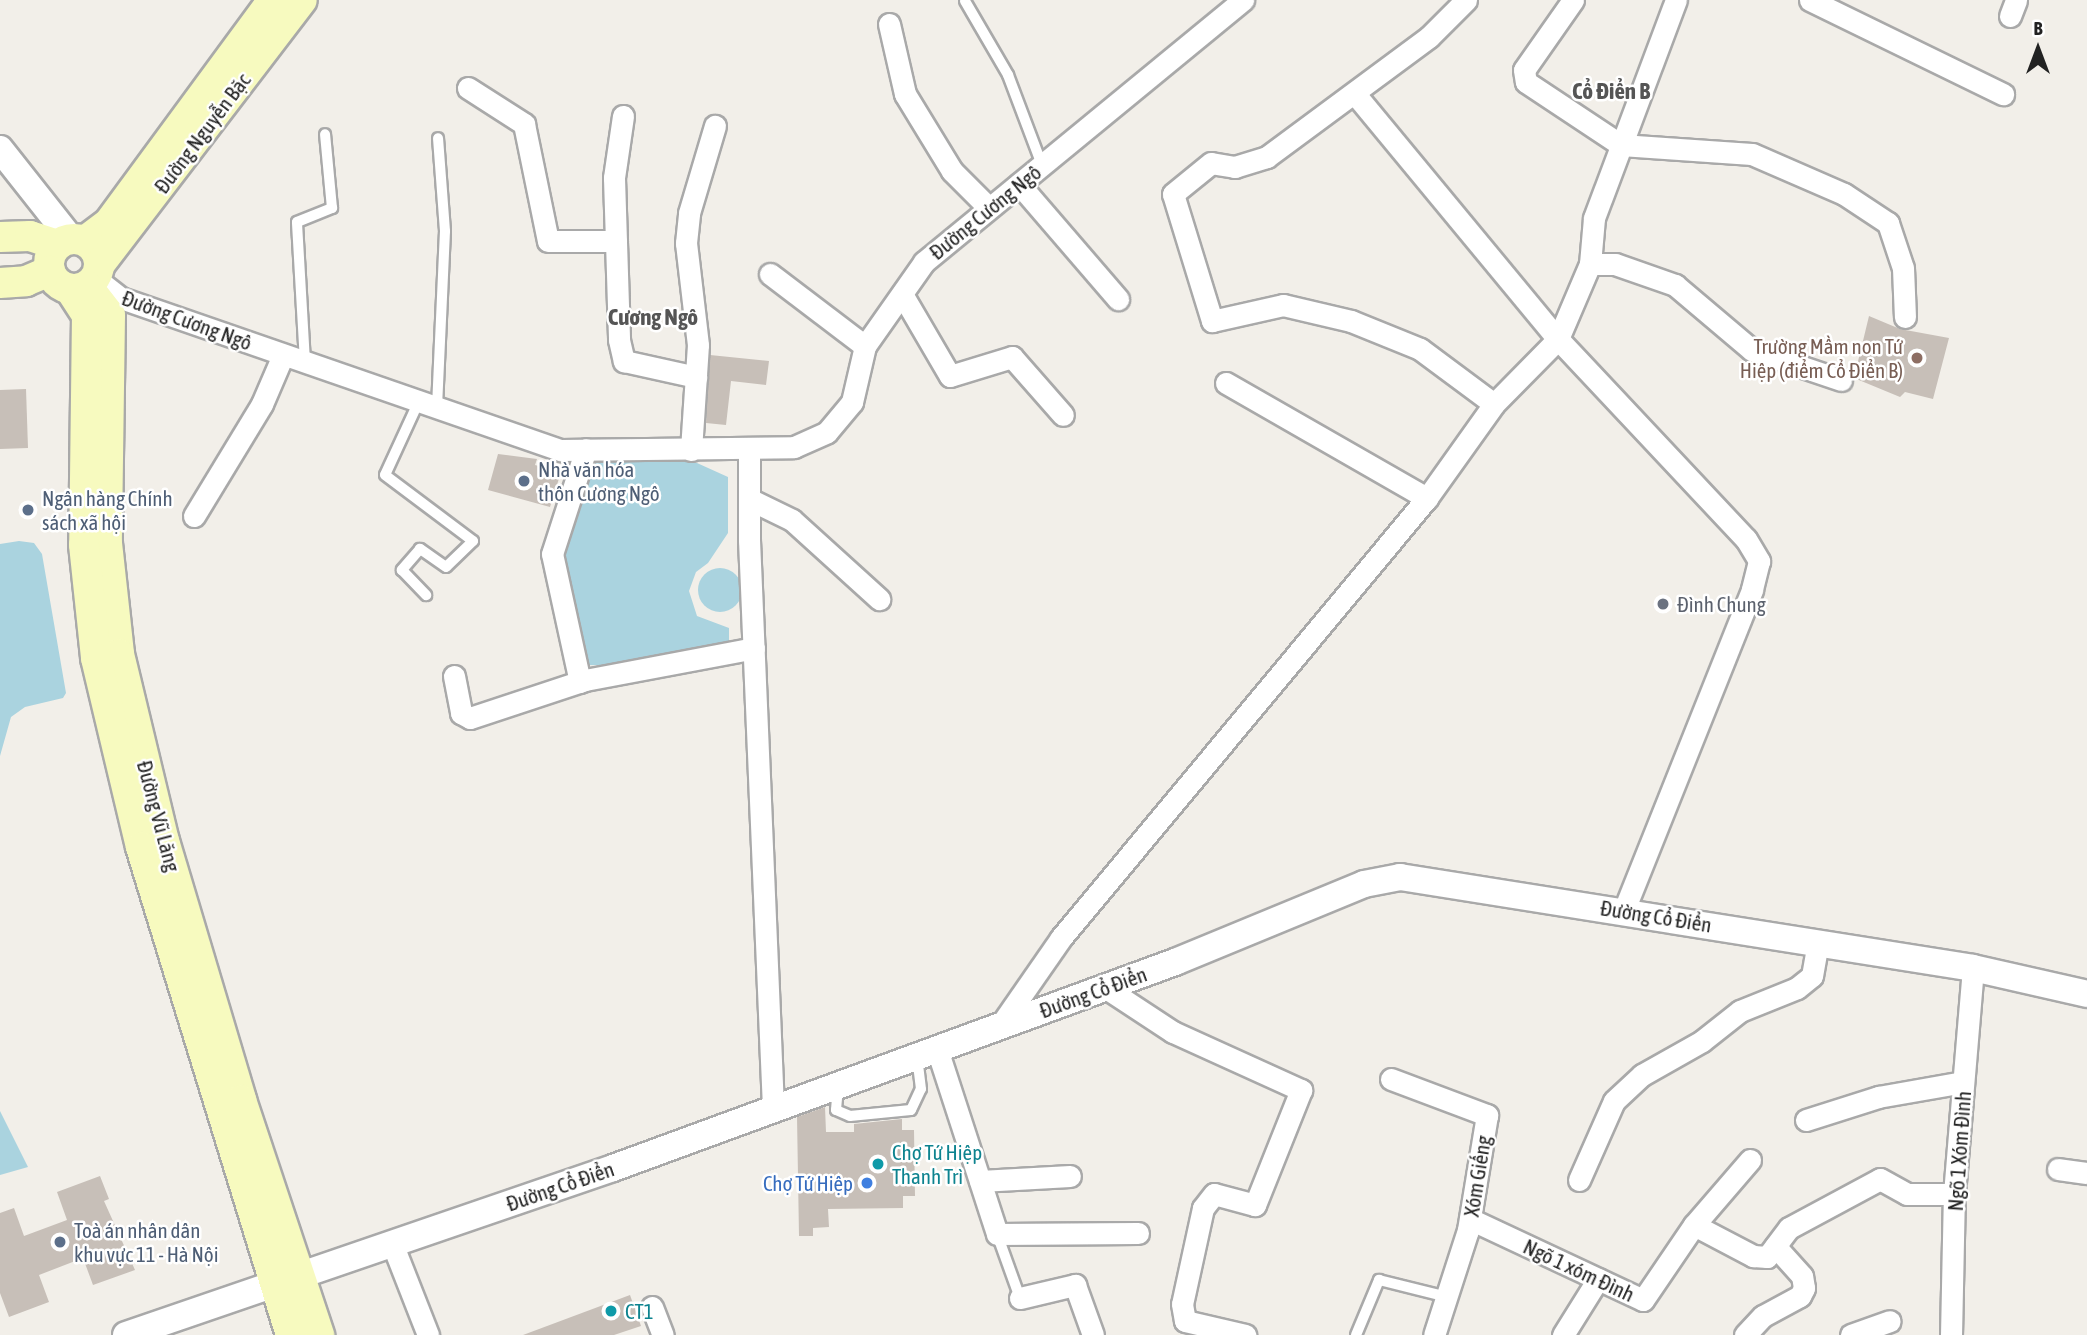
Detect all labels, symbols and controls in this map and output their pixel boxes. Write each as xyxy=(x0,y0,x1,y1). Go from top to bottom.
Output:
north arrow xyxy=(2003,14,2073,84)
text: B xyxy=(2033,17,2043,39)
street label: Đường Nguyễn Bặc xyxy=(149,68,255,198)
district label: Cổ Điển B xyxy=(1572,77,1650,105)
street label: Đường Cương Ngô xyxy=(924,159,1046,265)
street label: Đường Cương Ngô xyxy=(119,285,255,355)
district label: Cương Ngô xyxy=(608,303,698,331)
place label: Trường Mầm non Tứ Hiệp (điểm Cổ Điển B) xyxy=(1740,333,1903,383)
marker: Trường Mầm non Tứ Hiệp (điểm Cổ Điển B) xyxy=(1909,350,1925,366)
place label: Nhà văn hóa thôn Cương Ngô xyxy=(538,456,660,506)
marker: Nhà văn hóa thôn Cương Ngô xyxy=(516,473,532,489)
place label: Ngân hàng Chính sách xã hội xyxy=(42,485,173,535)
marker: Ngân hàng Chính sách xã hội xyxy=(20,502,36,518)
place label: Đình Chung xyxy=(1677,591,1766,617)
marker: Đình Chung xyxy=(1655,596,1671,612)
street label: Đường Vũ Lăng xyxy=(132,758,186,874)
street label: Đường Cổ Điển xyxy=(1599,895,1713,937)
street label: Đường Cổ Điển xyxy=(1036,961,1150,1023)
street label: Ngõ 1 Xóm Đình xyxy=(1942,1090,1976,1212)
street label: Xóm Giếng xyxy=(1458,1134,1496,1218)
place label: Chợ Tứ Hiệp Thanh Trì xyxy=(892,1139,982,1189)
street label: Đường Cổ Điển xyxy=(503,1156,617,1216)
marker: Chợ Tứ Hiệp Thanh Trì xyxy=(870,1156,886,1172)
place label: Chợ Tứ Hiệp xyxy=(763,1170,853,1196)
marker: Chợ Tứ Hiệp xyxy=(859,1175,875,1191)
place label: Toà án nhân dân khu vực 11 - Hà Nội xyxy=(74,1217,219,1267)
street label: Ngõ 1 xóm Đình xyxy=(1519,1233,1639,1307)
marker: Toà án nhân dân khu vực 11 - Hà Nội xyxy=(52,1234,68,1250)
place label: CT1 xyxy=(625,1298,654,1324)
marker: CT1 xyxy=(603,1303,619,1319)

